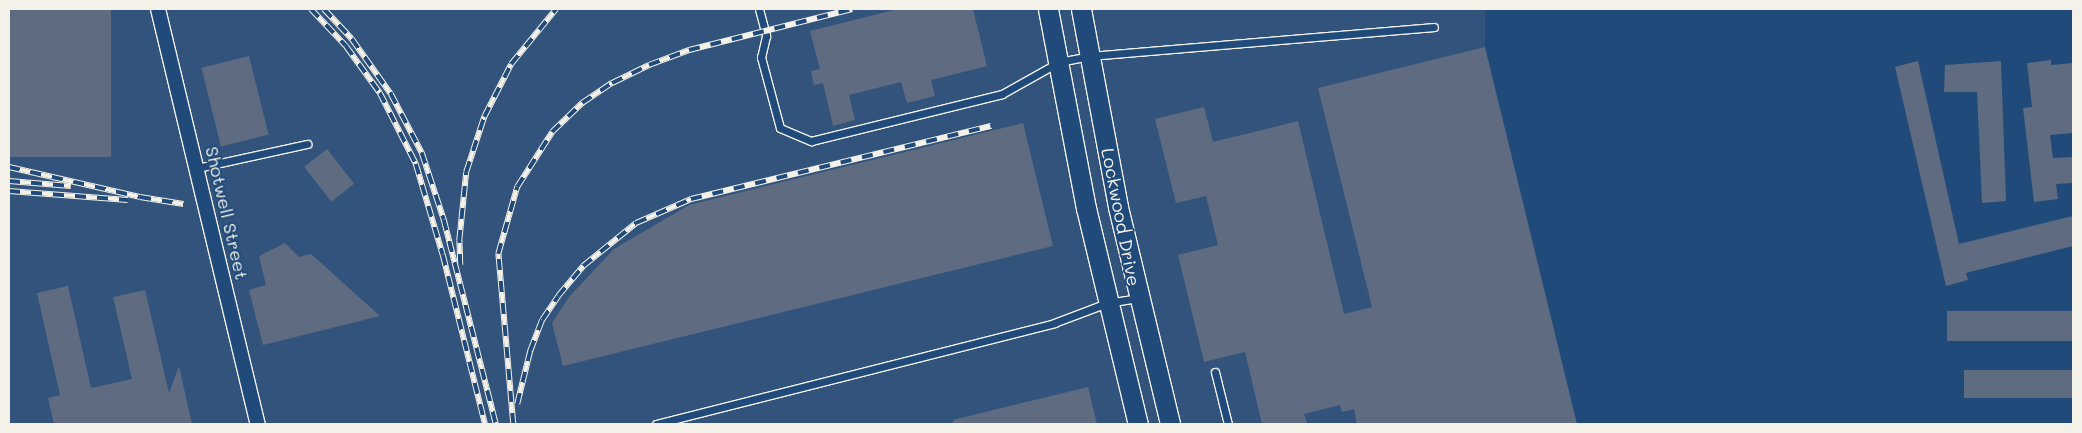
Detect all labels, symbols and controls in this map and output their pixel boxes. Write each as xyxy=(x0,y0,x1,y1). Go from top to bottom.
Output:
street label: Shotwell Street xyxy=(201,144,253,282)
street label: Lockwood Drive xyxy=(1097,146,1145,288)

